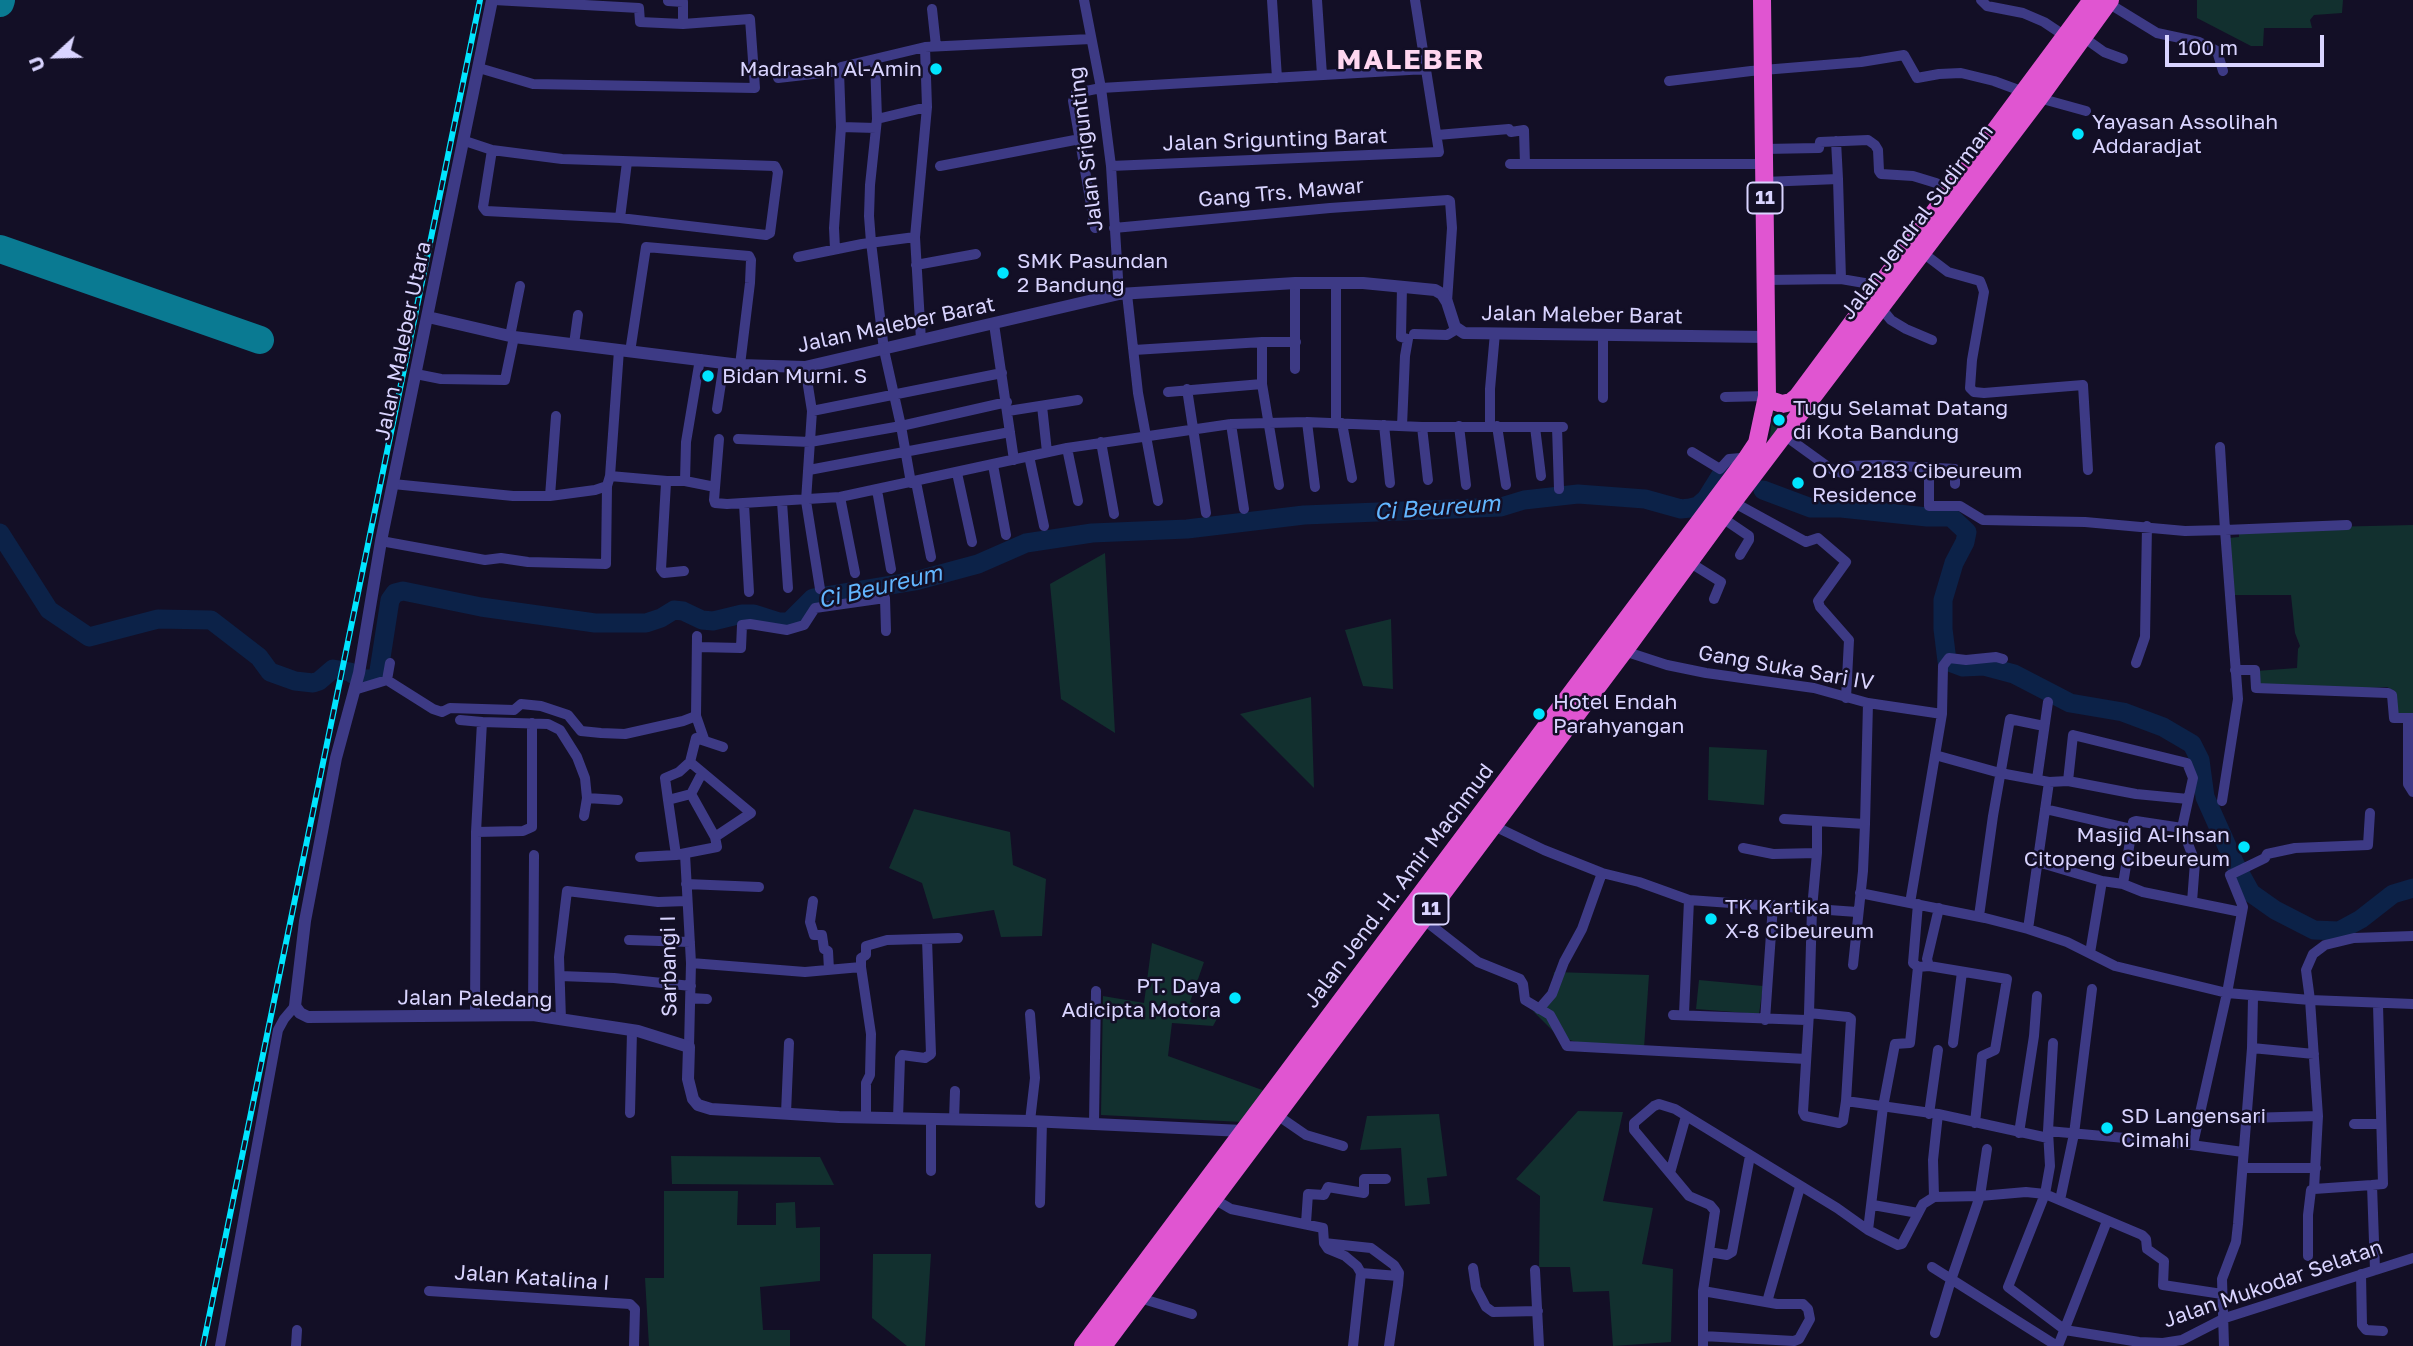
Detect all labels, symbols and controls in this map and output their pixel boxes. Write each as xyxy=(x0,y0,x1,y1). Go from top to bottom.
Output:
north arrow xyxy=(21,21,91,91)
scale bar xyxy=(2168,21,2327,65)
text: 100 m xyxy=(2178,34,2238,60)
district label: MALEBER xyxy=(1337,43,1485,77)
text: U xyxy=(23,53,49,75)
place label: Madrasah Al-Amin xyxy=(739,56,922,82)
marker: Madrasah Al-Amin xyxy=(928,61,944,77)
street label: Jalan Srigunting xyxy=(1063,65,1109,233)
place label: Yayasan Assolihah Addaradjat xyxy=(2092,109,2278,159)
street label: Jalan Jendral Sudirman xyxy=(1835,119,1999,325)
street label: Jalan Srigunting Barat xyxy=(1162,123,1388,157)
marker: Yayasan Assolihah Addaradjat xyxy=(2070,126,2086,142)
street label: Gang Trs. Mawar xyxy=(1197,173,1365,213)
road number: 11 xyxy=(1748,182,1782,214)
street label: Jalan Maleber Utara xyxy=(370,239,436,443)
place label: SMK Pasundan 2 Bandung xyxy=(1017,248,1168,298)
marker: SMK Pasundan 2 Bandung xyxy=(995,265,1011,281)
street label: Jalan Maleber Barat xyxy=(795,292,997,358)
street label: Jalan Maleber Barat xyxy=(1481,301,1683,329)
place label: Bidan Murni. S xyxy=(722,363,867,389)
marker: Bidan Murni. S xyxy=(700,368,716,384)
place label: Tugu Selamat Datang di Kota Bandung xyxy=(1793,395,2008,445)
marker: Tugu Selamat Datang di Kota Bandung xyxy=(1771,412,1787,428)
place label: OYO 2183 Cibeureum Residence xyxy=(1812,458,2022,508)
marker: OYO 2183 Cibeureum Residence xyxy=(1790,475,1806,491)
water label: Ci Beureum xyxy=(1373,490,1501,526)
water label: Ci Beureum xyxy=(815,559,945,615)
street label: Gang Suka Sari IV xyxy=(1696,640,1876,696)
place label: Hotel Endah Parahyangan xyxy=(1553,689,1684,739)
marker: Hotel Endah Parahyangan xyxy=(1531,706,1547,722)
street label: Jalan Jend. H. Amir Machmud xyxy=(1299,759,1499,1013)
place label: Masjid Al-Ihsan Citopeng Cibeureum xyxy=(2024,822,2230,872)
marker: Masjid Al-Ihsan Citopeng Cibeureum xyxy=(2236,839,2252,855)
road number: 11 xyxy=(1414,894,1448,925)
place label: TK Kartika X-8 Cibeureum xyxy=(1725,894,1874,944)
marker: TK Kartika X-8 Cibeureum xyxy=(1703,911,1719,927)
street label: Sarbangi I xyxy=(656,915,682,1017)
place label: PT. Daya Adicipta Motora xyxy=(1062,973,1221,1023)
street label: Jalan Paledang xyxy=(397,985,553,1013)
marker: PT. Daya Adicipta Motora xyxy=(1227,990,1243,1006)
place label: SD Langensari Cimahi xyxy=(2121,1103,2266,1153)
marker: SD Langensari Cimahi xyxy=(2099,1120,2115,1136)
street label: Jalan Mukodar Selatan xyxy=(2160,1235,2386,1333)
street label: Jalan Katalina I xyxy=(454,1260,610,1296)

